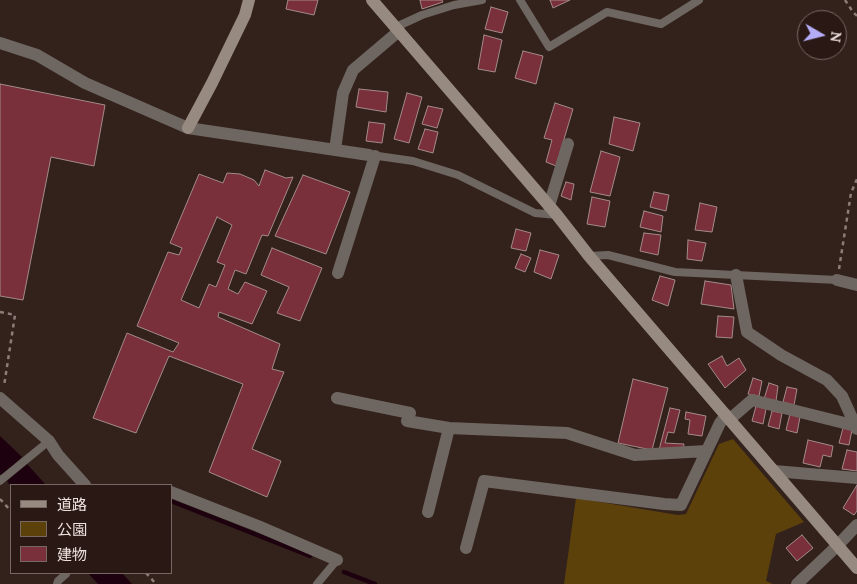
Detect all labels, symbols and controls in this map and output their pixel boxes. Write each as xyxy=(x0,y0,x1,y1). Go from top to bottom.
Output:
north arrow xyxy=(797,10,847,60)
text: N xyxy=(826,30,846,44)
legend xyxy=(10,484,172,574)
text: 道路 xyxy=(57,495,87,514)
text: 公園 xyxy=(57,520,87,539)
text: 建物 xyxy=(57,545,87,564)

